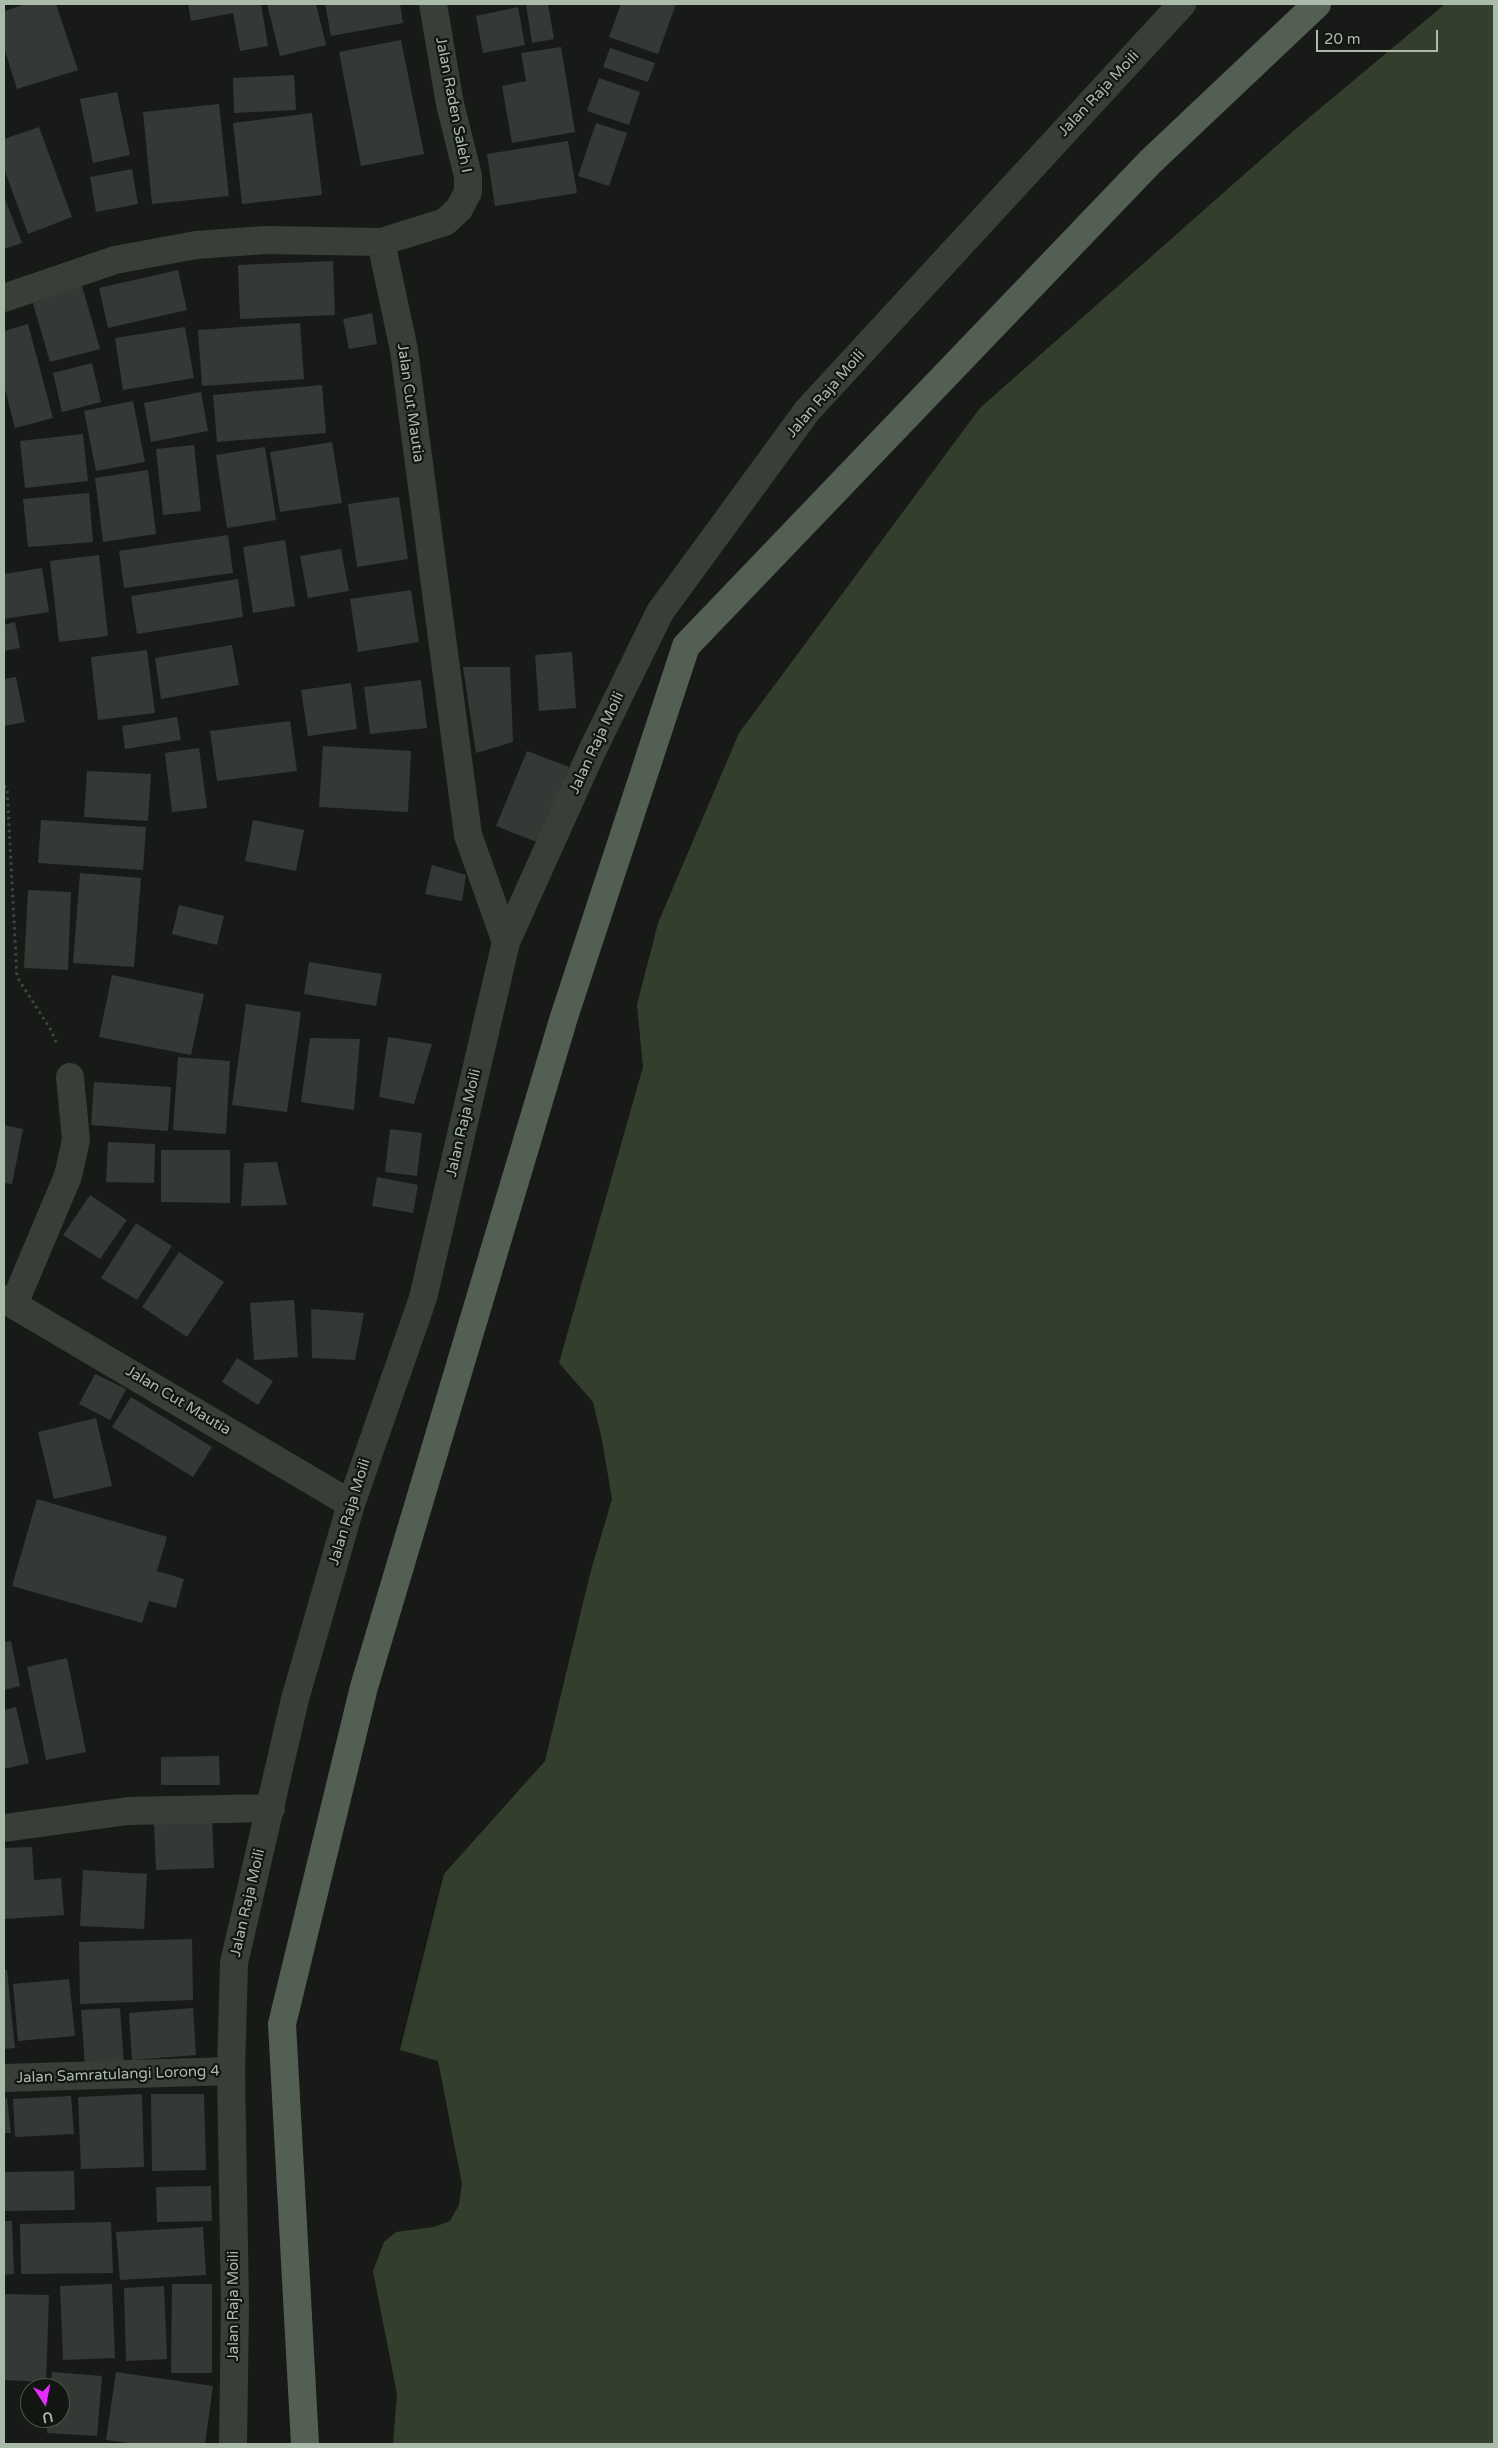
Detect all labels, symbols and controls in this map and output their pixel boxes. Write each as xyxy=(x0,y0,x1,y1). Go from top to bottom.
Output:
scale bar xyxy=(1318,20,1440,52)
text: 20 m xyxy=(1324,30,1361,48)
street label: Jalan Raden Saleh I xyxy=(431,36,475,174)
street label: Jalan Raja Moili xyxy=(1055,47,1143,141)
street label: Jalan Cut Mautia xyxy=(393,343,427,463)
street label: Jalan Raja Moili xyxy=(783,346,869,442)
street label: Jalan Raja Moili xyxy=(565,689,629,797)
street label: Jalan Raja Moili xyxy=(443,1067,485,1179)
street label: Jalan Cut Mautia xyxy=(122,1363,234,1439)
street label: Jalan Raja Moili xyxy=(325,1457,375,1567)
street label: Jalan Raja Moili xyxy=(227,1847,269,1959)
street label: Jalan Samratulangi Lorong 4 xyxy=(16,2062,220,2088)
street label: Jalan Raja Moili xyxy=(225,2251,243,2361)
north arrow xyxy=(20,2378,70,2428)
text: U xyxy=(41,2408,55,2427)

